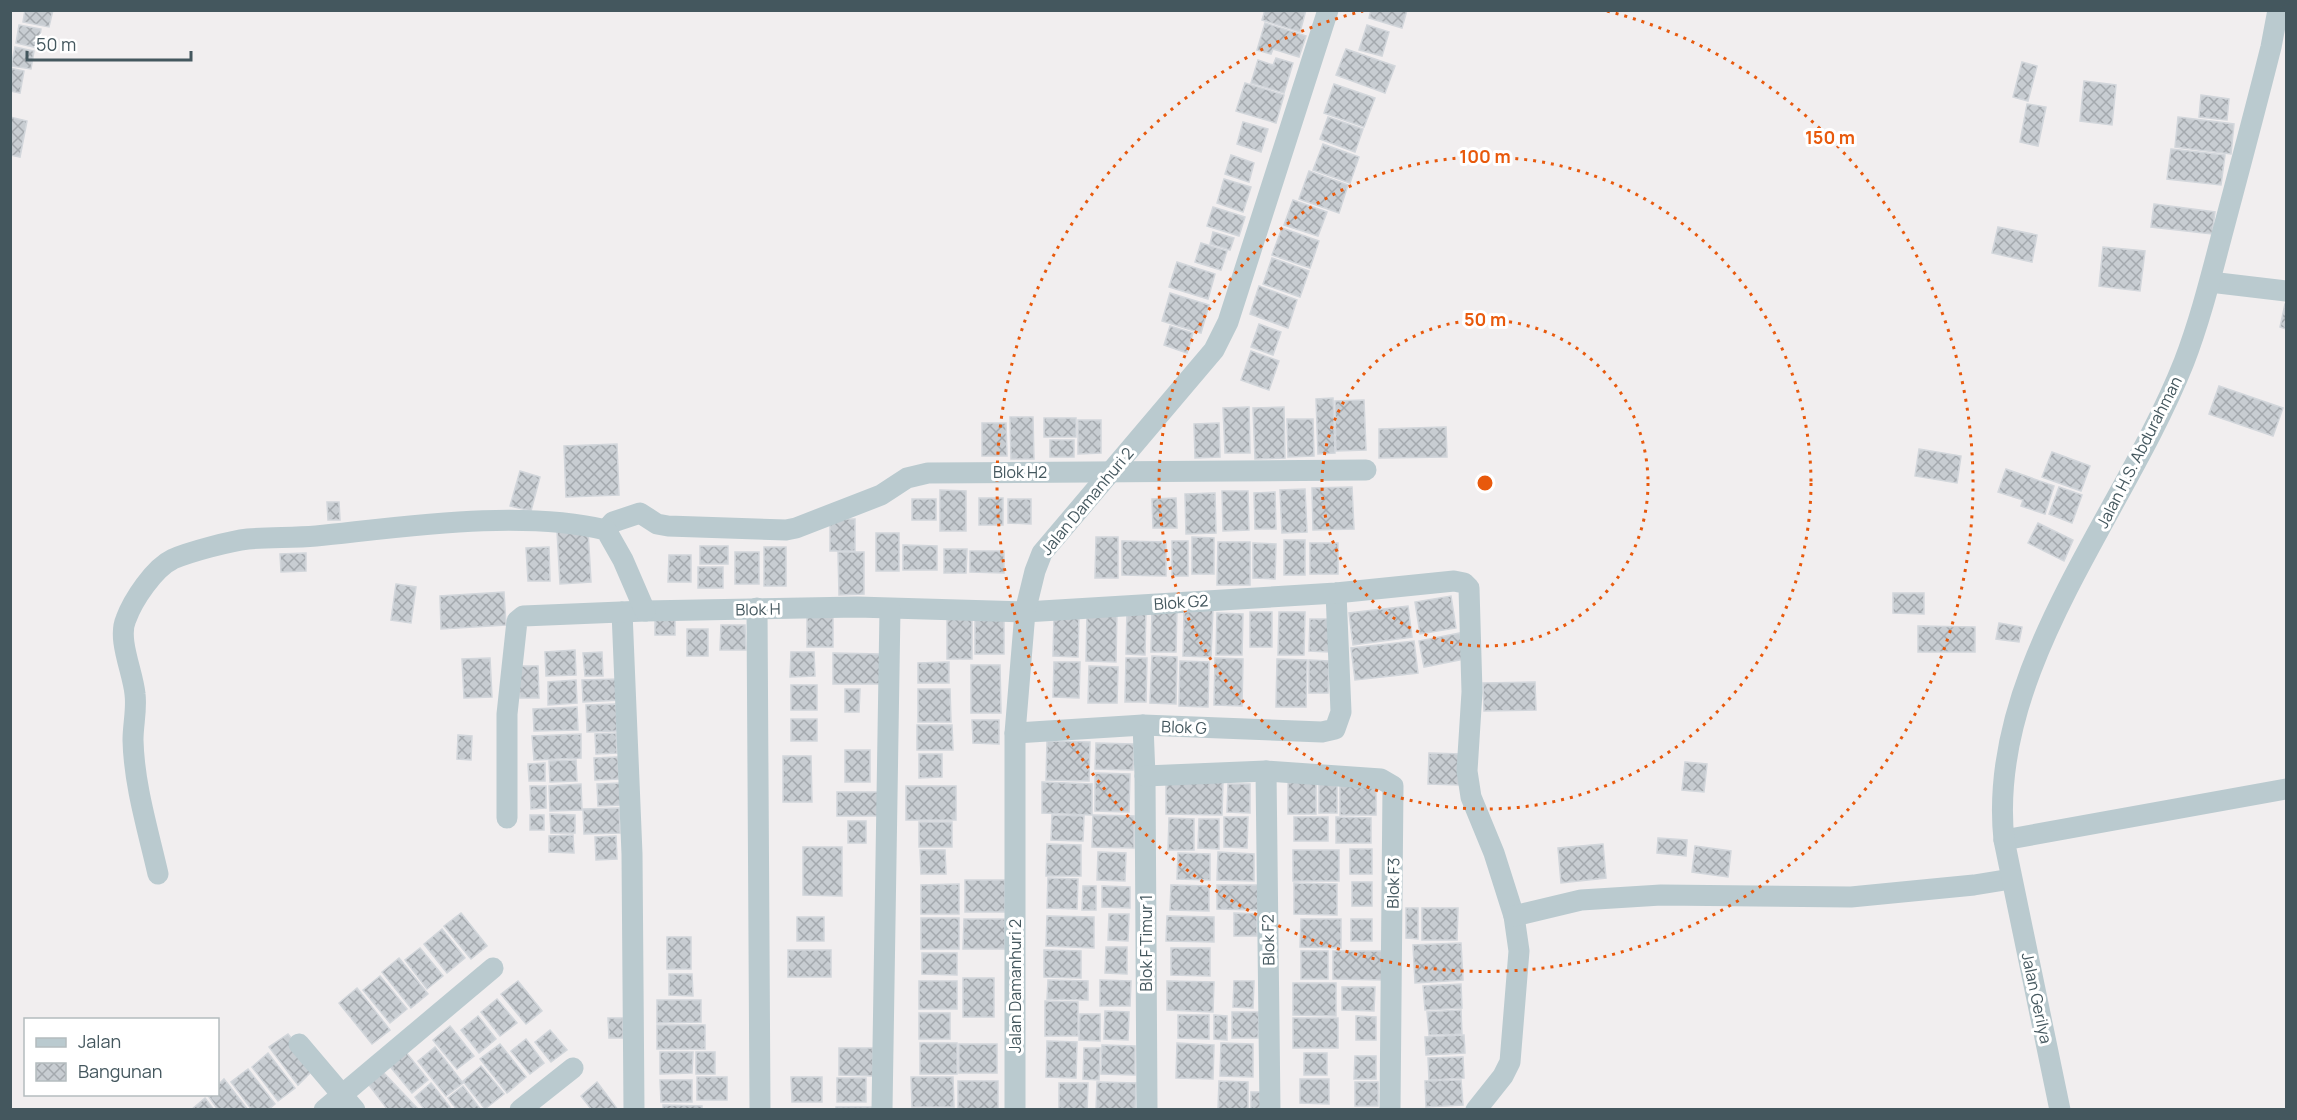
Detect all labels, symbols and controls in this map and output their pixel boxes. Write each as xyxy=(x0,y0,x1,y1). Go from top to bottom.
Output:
scale bar xyxy=(27,24,190,62)
text: 50 m xyxy=(36,32,76,56)
text: 150 m xyxy=(1805,125,1855,149)
text: 100 m xyxy=(1459,144,1511,168)
text: 50 m xyxy=(1464,307,1506,331)
street label: Jalan H.S. Abdurahman xyxy=(2091,372,2187,532)
street label: Jalan Damanhuri 2 xyxy=(1035,443,1139,559)
street label: Blok H2 xyxy=(993,461,1047,483)
centre of rings xyxy=(1475,473,1495,493)
street label: Blok G2 xyxy=(1153,589,1209,615)
street label: Blok H xyxy=(735,598,781,620)
street label: Blok G xyxy=(1161,715,1207,739)
street label: Blok F3 xyxy=(1382,857,1404,909)
street label: Blok F Timur 1 xyxy=(1135,895,1157,991)
street label: Blok F2 xyxy=(1257,914,1279,966)
street label: Jalan Damanhuri 2 xyxy=(1004,919,1026,1053)
street label: Jalan Gerilya xyxy=(2017,950,2057,1046)
legend xyxy=(24,1018,219,1096)
text: Jalan xyxy=(78,1029,121,1053)
text: Bangunan xyxy=(78,1059,162,1083)

